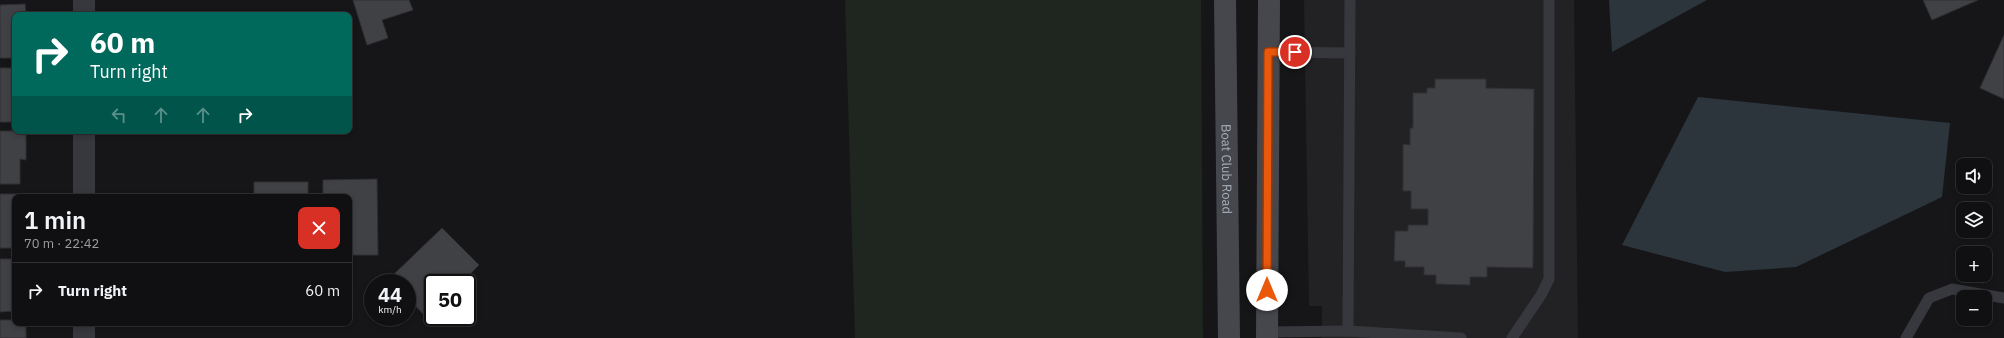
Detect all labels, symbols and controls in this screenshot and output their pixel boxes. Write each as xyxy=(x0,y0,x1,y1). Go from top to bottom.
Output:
text: 60 m xyxy=(90,24,155,61)
icon: right xyxy=(24,28,76,80)
pin xyxy=(1278,35,1312,69)
icon: arrive xyxy=(1284,41,1306,63)
text: Turn right xyxy=(90,60,168,83)
icon: left xyxy=(108,104,130,126)
icon: ahead xyxy=(150,104,172,126)
icon: ahead xyxy=(192,104,214,126)
icon: right xyxy=(234,104,256,126)
street label: Boat Club Road xyxy=(1217,124,1236,214)
map controls xyxy=(1956,158,1992,326)
button: sound xyxy=(1956,158,1992,194)
button: layers xyxy=(1956,202,1992,238)
text: 1 min xyxy=(24,204,86,236)
button: close xyxy=(298,207,340,249)
text: 70 m · 22:42 xyxy=(24,235,99,252)
button: + xyxy=(1956,246,1992,282)
position arrow xyxy=(1246,269,1288,311)
speed limit sign: 50 xyxy=(424,274,476,326)
icon: right xyxy=(24,280,46,302)
text: Turn right xyxy=(58,281,127,300)
text: 60 m xyxy=(305,281,340,300)
text: 44 xyxy=(378,281,402,308)
button: − xyxy=(1956,290,1992,326)
text: km/h xyxy=(378,303,402,316)

